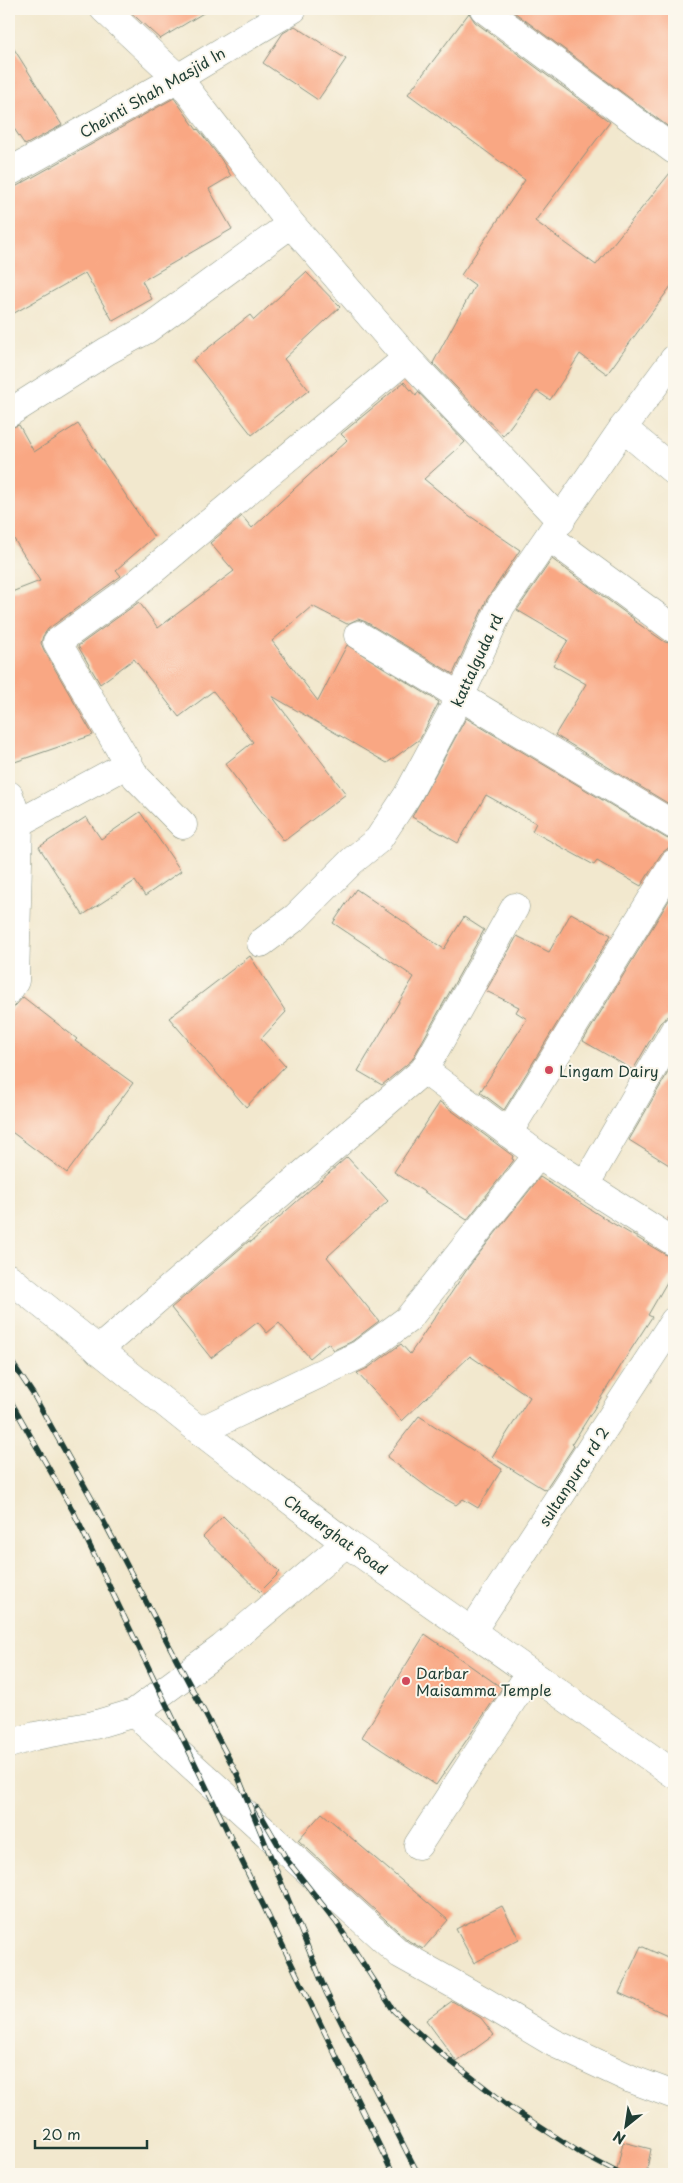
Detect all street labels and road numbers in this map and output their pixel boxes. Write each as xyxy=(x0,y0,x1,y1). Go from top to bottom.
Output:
street label: Cheinti Shah Masjid ln xyxy=(75,41,229,143)
street label: kattalguda rd xyxy=(444,610,508,710)
street label: sultanpura rd 2 xyxy=(532,1422,614,1530)
street label: Chaderghat Road xyxy=(279,1488,393,1580)

